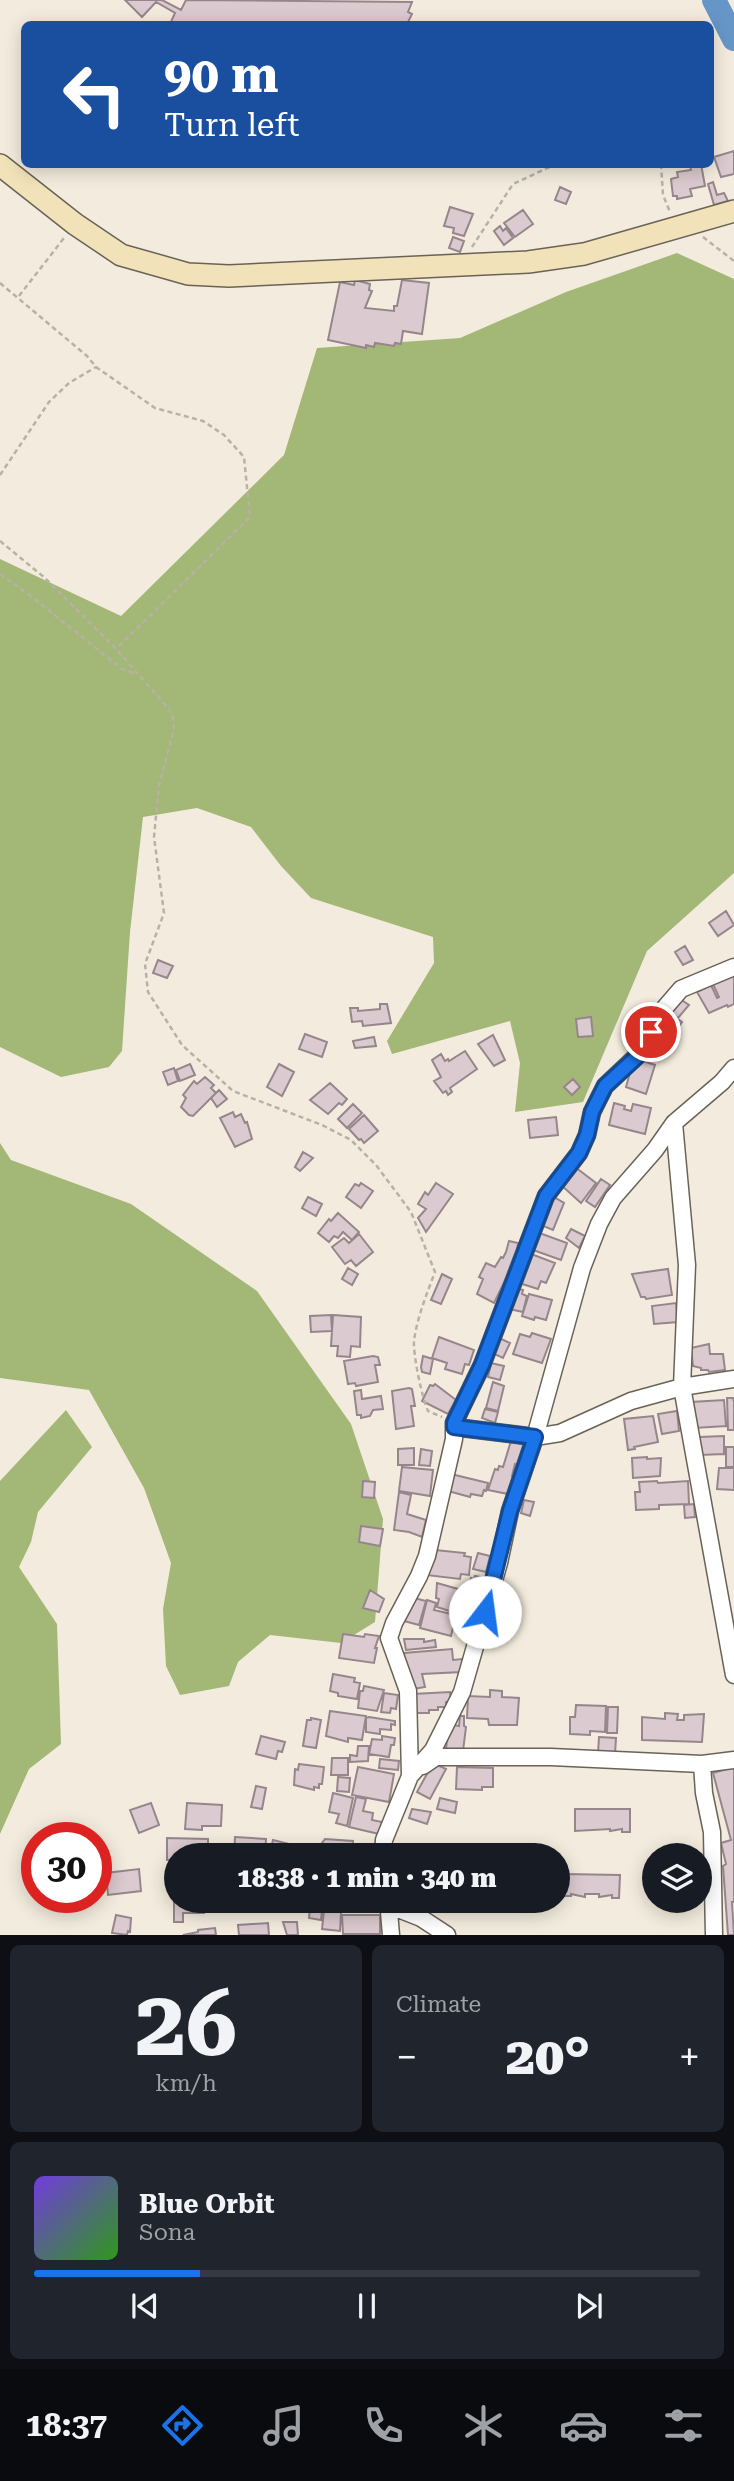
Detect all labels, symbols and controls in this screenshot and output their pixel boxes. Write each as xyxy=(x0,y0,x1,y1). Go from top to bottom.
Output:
text: 90 m xyxy=(164,47,279,104)
icon: left xyxy=(49,49,140,140)
text: Turn left xyxy=(164,106,299,144)
pin xyxy=(621,1002,681,1062)
icon: arrive xyxy=(632,1013,670,1051)
position arrow xyxy=(448,1575,522,1649)
speed limit sign: 30 xyxy=(21,1822,112,1913)
map controls xyxy=(642,1843,712,1913)
button: layers xyxy=(642,1843,712,1913)
text: 18:38 · 1 min · 340 m xyxy=(237,1863,497,1893)
text: 26 xyxy=(135,1971,237,2077)
text: Climate xyxy=(396,1991,481,2018)
text: 20° xyxy=(506,2026,590,2087)
text: − xyxy=(396,2035,417,2079)
text: + xyxy=(679,2035,700,2079)
text: km/h xyxy=(155,2070,217,2097)
text: Blue Orbit xyxy=(139,2189,275,2219)
text: Sona xyxy=(139,2219,195,2246)
icon: previous xyxy=(126,2287,164,2325)
icon: pause xyxy=(348,2287,386,2325)
icon: next xyxy=(570,2287,608,2325)
icon: directions xyxy=(158,2401,207,2450)
icon: music xyxy=(259,2401,308,2450)
icon: phone xyxy=(359,2401,408,2450)
icon: climate xyxy=(459,2401,508,2450)
icon: car xyxy=(559,2401,608,2450)
icon: filters xyxy=(659,2401,708,2450)
text: 18:37 xyxy=(26,2406,107,2444)

